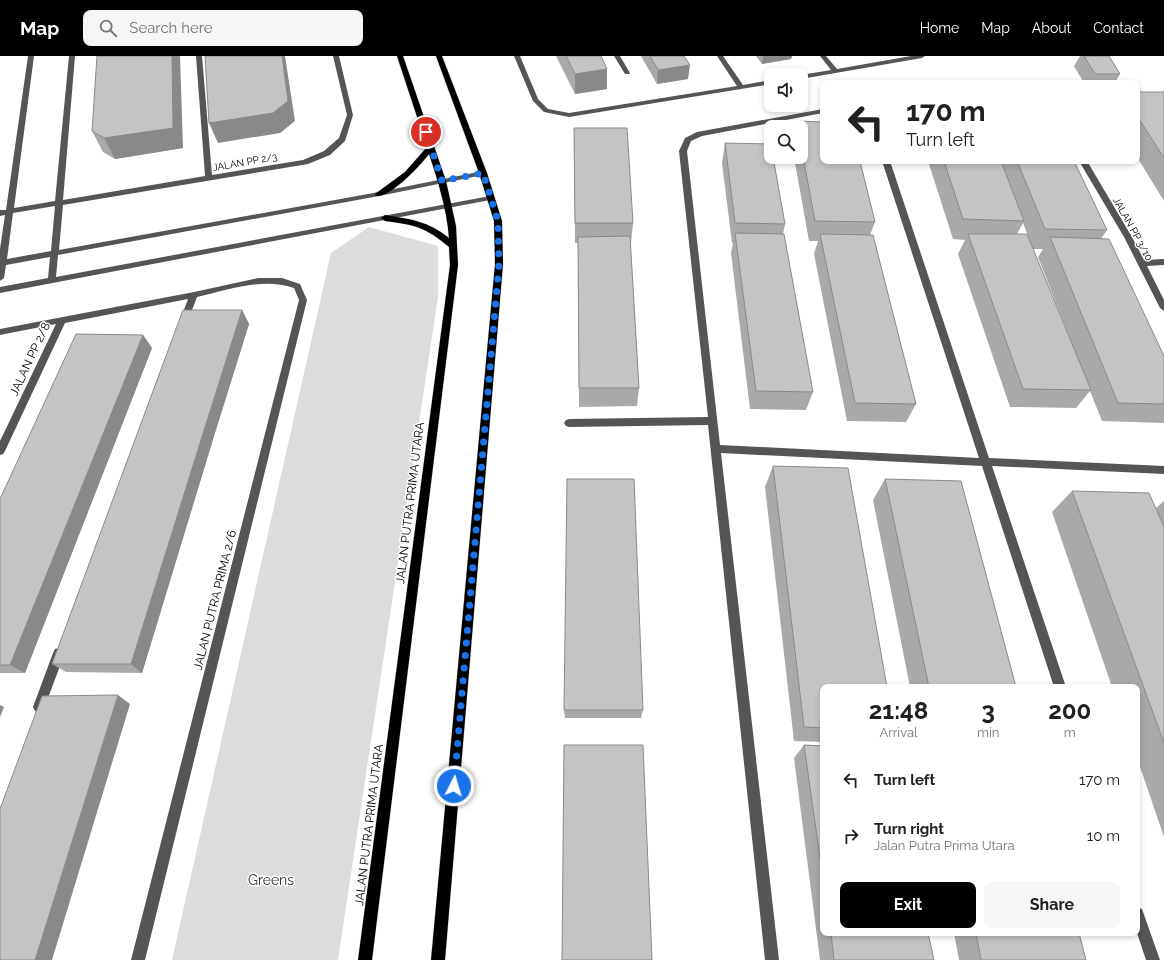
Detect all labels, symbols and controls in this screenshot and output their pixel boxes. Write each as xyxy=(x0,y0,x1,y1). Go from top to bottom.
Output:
search box xyxy=(83,10,363,46)
text: Map xyxy=(20,17,59,39)
icon: search xyxy=(97,17,119,39)
text: Search here xyxy=(129,19,213,37)
text: Home xyxy=(920,20,959,36)
text: Map xyxy=(981,20,1010,36)
text: About xyxy=(1032,20,1071,36)
text: Contact xyxy=(1093,20,1144,36)
map controls xyxy=(764,68,808,164)
button: sound xyxy=(764,68,808,112)
text: 170 m xyxy=(906,95,986,128)
icon: left xyxy=(840,96,892,148)
pin xyxy=(409,115,443,149)
button: search xyxy=(764,120,808,164)
icon: arrive xyxy=(415,121,437,143)
text: Turn left xyxy=(906,129,975,150)
street label: JALAN PP 2/3 xyxy=(212,151,278,173)
street label: JALAN PP 3/10 xyxy=(1111,195,1155,263)
street label: JALAN PP 2/8 xyxy=(7,320,53,398)
street label: JALAN PUTRA PRIMA UTARA xyxy=(393,421,427,585)
street label: JALAN PUTRA PRIMA 2/6 xyxy=(191,529,239,671)
text: 21:48 xyxy=(869,696,928,725)
text: 3 xyxy=(982,696,995,725)
text: 200 xyxy=(1048,696,1091,725)
text: Arrival xyxy=(879,725,918,740)
text: min xyxy=(977,725,999,740)
text: m xyxy=(1064,725,1076,740)
street label: JALAN PUTRA PRIMA UTARA xyxy=(352,743,386,907)
position arrow xyxy=(433,765,475,807)
icon: left xyxy=(840,769,862,791)
text: Turn left xyxy=(874,771,935,789)
text: 170 m xyxy=(1079,771,1120,789)
text: Turn right xyxy=(874,820,944,838)
icon: right xyxy=(840,825,862,847)
text: 10 m xyxy=(1087,827,1120,845)
text: Jalan Putra Prima Utara xyxy=(874,838,1015,853)
park label: Greens xyxy=(248,872,294,888)
button: Exit xyxy=(840,882,976,928)
button: Share xyxy=(984,882,1120,928)

